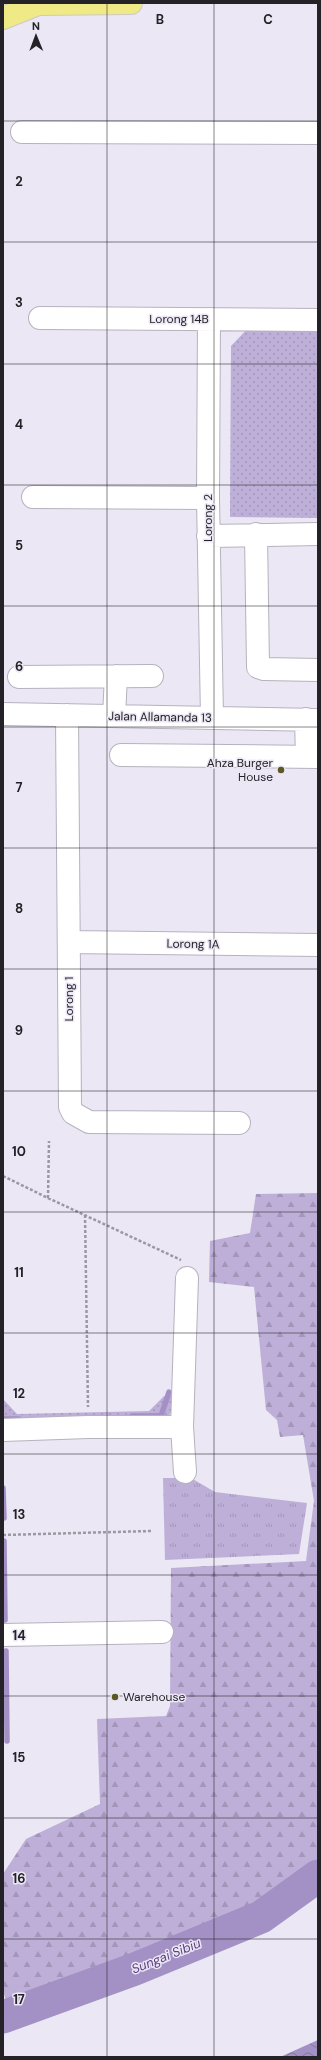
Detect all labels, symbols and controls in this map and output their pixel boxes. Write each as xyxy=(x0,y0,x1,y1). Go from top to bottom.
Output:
text: B xyxy=(156,11,164,28)
text: C xyxy=(263,11,273,28)
north arrow xyxy=(16,16,56,56)
text: N xyxy=(32,19,40,33)
text: 2 xyxy=(15,173,23,190)
text: 3 xyxy=(15,294,23,311)
street label: Lorong 14B xyxy=(149,311,209,327)
text: 4 xyxy=(15,416,23,433)
street label: Lorong 2 xyxy=(200,494,216,542)
text: 5 xyxy=(15,537,23,554)
text: 6 xyxy=(15,658,23,675)
street label: Jalan Allamanda 13 xyxy=(108,708,212,726)
place label: Ahza Burger House xyxy=(207,755,274,785)
marker: Ahza Burger House xyxy=(276,765,286,775)
text: 7 xyxy=(16,779,23,796)
text: 8 xyxy=(15,900,23,917)
street label: Lorong 1A xyxy=(166,936,220,952)
street label: Lorong 1 xyxy=(61,976,77,1022)
text: 9 xyxy=(15,1022,23,1039)
text: 10 xyxy=(12,1143,26,1160)
text: 11 xyxy=(14,1264,24,1281)
text: 12 xyxy=(13,1385,25,1402)
text: 13 xyxy=(13,1506,25,1523)
text: 14 xyxy=(12,1627,26,1644)
place label: Warehouse xyxy=(123,1689,186,1705)
marker: Warehouse xyxy=(110,1692,120,1702)
text: 15 xyxy=(13,1749,25,1766)
text: 16 xyxy=(13,1870,25,1887)
water label: Sungai Sibiu xyxy=(129,1934,204,1978)
text: 17 xyxy=(13,1991,25,2008)

